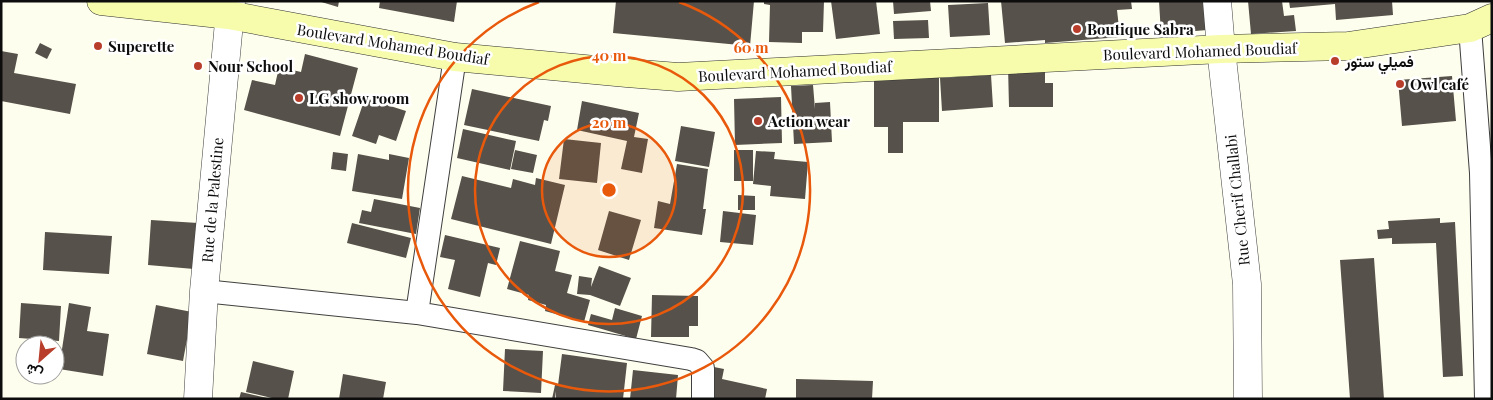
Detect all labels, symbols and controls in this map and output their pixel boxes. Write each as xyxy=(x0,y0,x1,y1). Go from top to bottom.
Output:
street label: Boulevard Mohamed Boudiaf xyxy=(296,19,491,69)
place label: Boutique Sabra xyxy=(1087,19,1194,39)
marker: Boutique Sabra xyxy=(1071,23,1083,35)
place label: Superette xyxy=(108,36,175,56)
text: 60 m xyxy=(733,37,769,57)
street label: Boulevard Mohamed Boudiaf xyxy=(1103,38,1298,64)
marker: Superette xyxy=(92,40,104,52)
text: 40 m xyxy=(592,45,627,65)
place label: فميلي ستور xyxy=(1344,51,1414,75)
marker: فميلي ستور xyxy=(1329,55,1341,67)
place label: Nour School xyxy=(208,56,293,76)
street label: Boulevard Mohamed Boudiaf xyxy=(698,56,893,86)
marker: Nour School xyxy=(192,60,204,72)
place label: Owl café xyxy=(1410,74,1470,94)
marker: Owl café xyxy=(1394,78,1406,90)
place label: LG show room xyxy=(309,88,410,108)
marker: LG show room xyxy=(293,92,305,104)
place label: Action wear xyxy=(767,111,850,131)
text: 20 m xyxy=(592,112,627,132)
marker: Action wear xyxy=(752,115,764,127)
street label: Rue Cherif Challabi xyxy=(1220,133,1254,267)
street label: Rue de la Palestine xyxy=(197,137,227,263)
centre of rings xyxy=(600,181,618,199)
north arrow xyxy=(15,335,65,385)
text: ش xyxy=(22,360,46,384)

